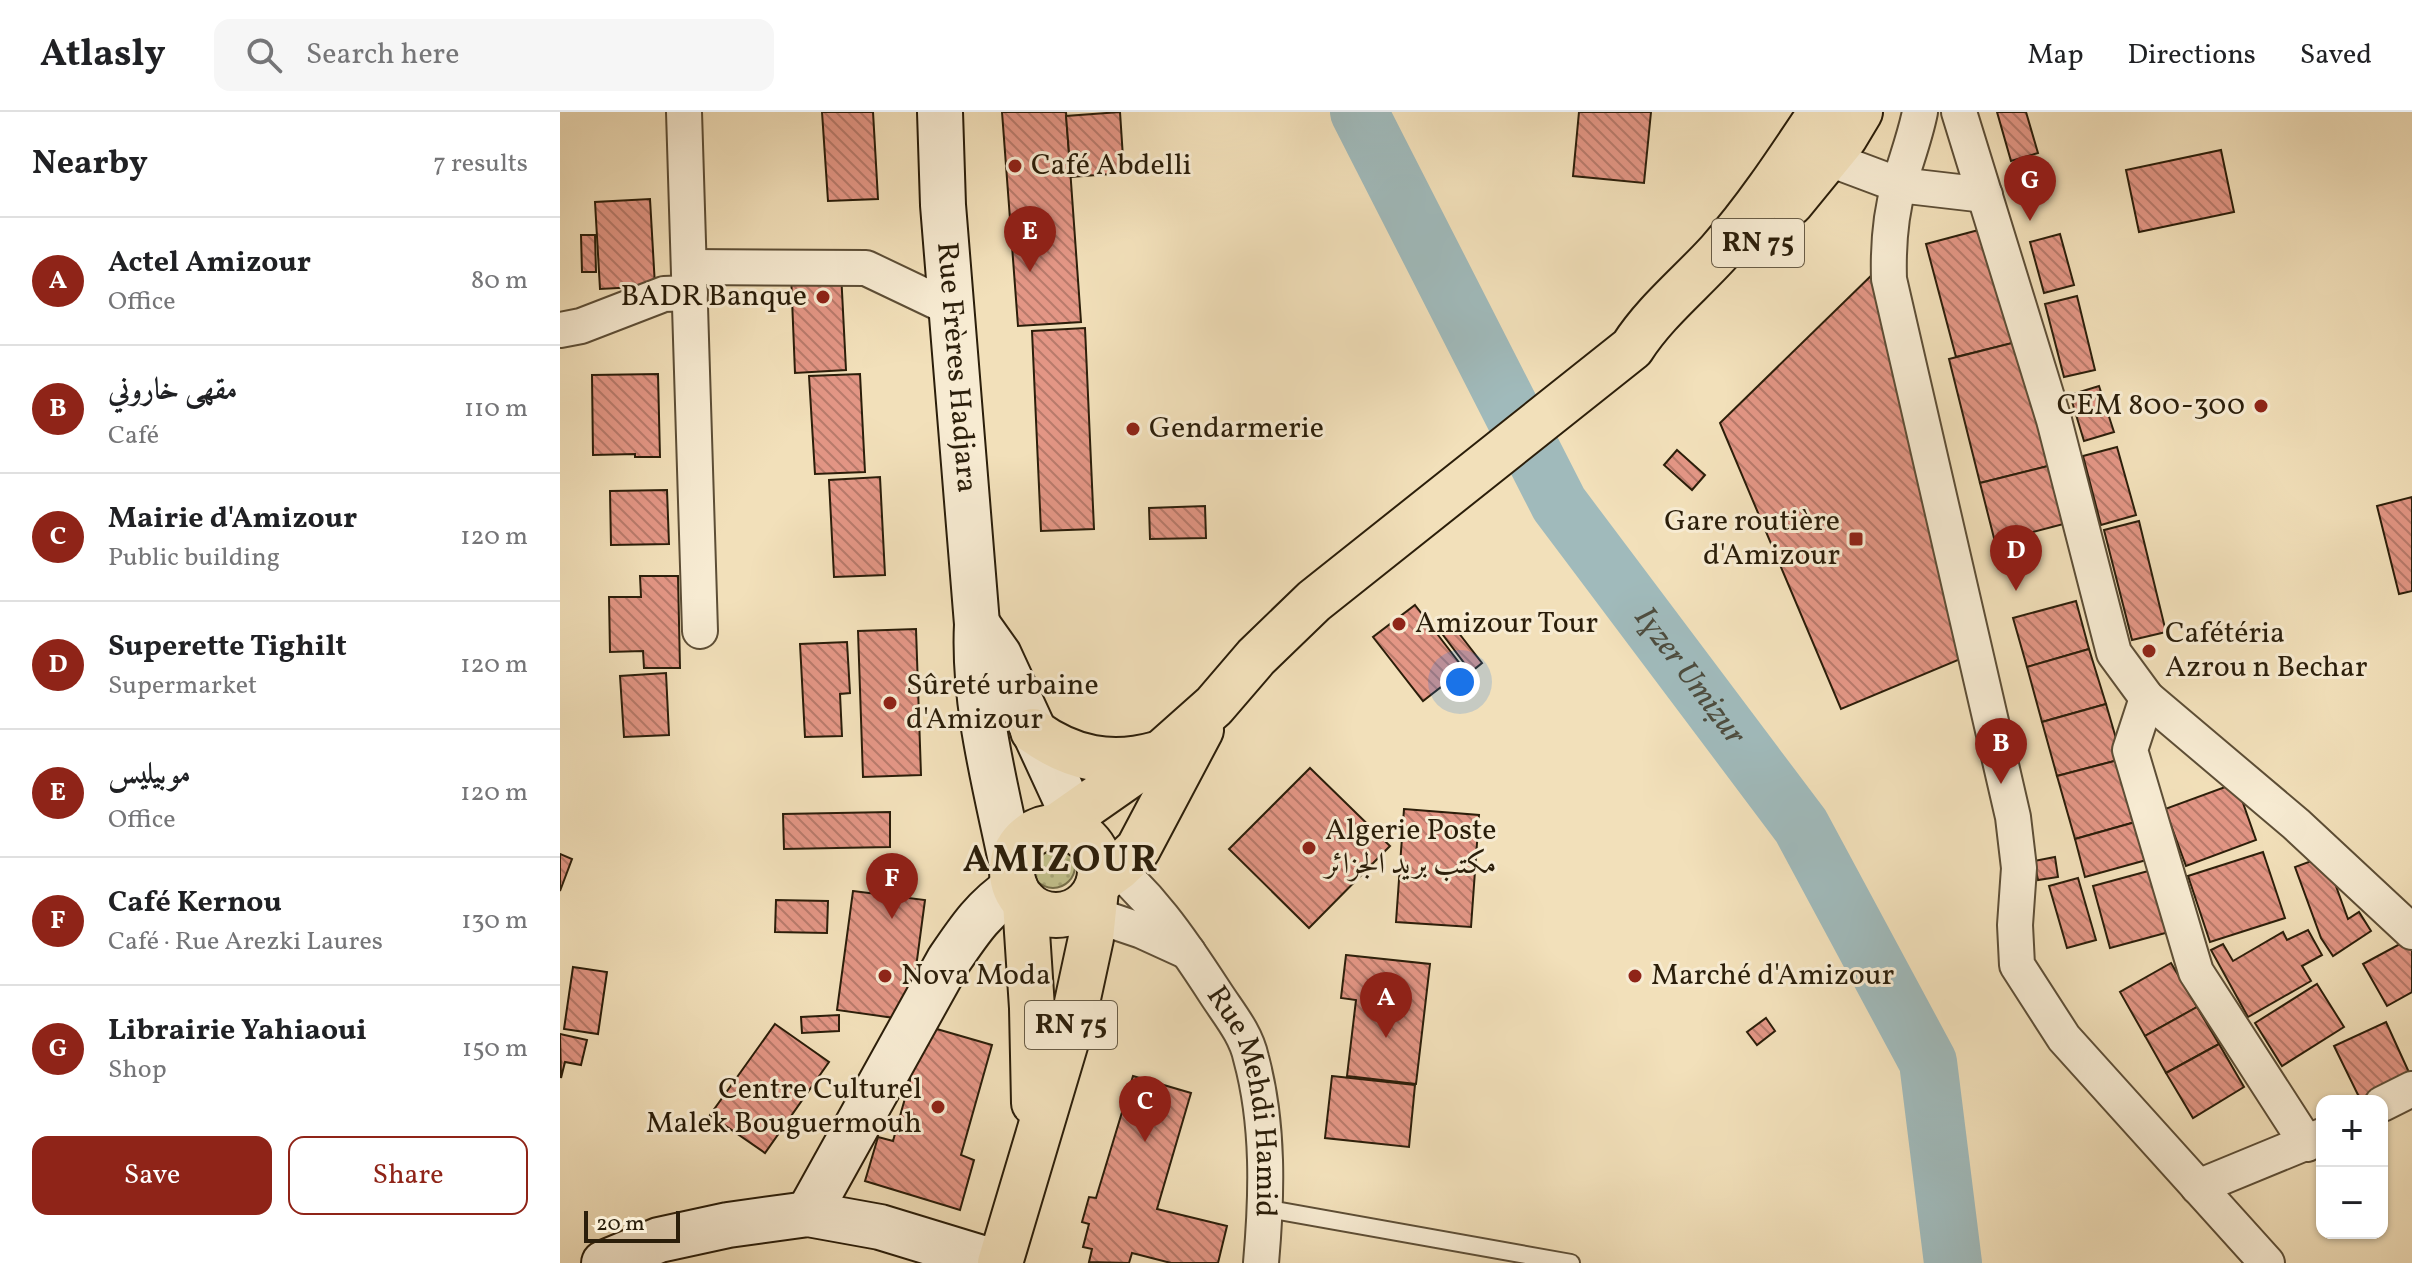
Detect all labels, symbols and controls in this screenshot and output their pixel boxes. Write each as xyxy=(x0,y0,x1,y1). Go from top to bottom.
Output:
search box xyxy=(214,19,774,91)
text: Atlasly xyxy=(40,29,166,82)
icon: search xyxy=(242,33,286,77)
text: Search here xyxy=(306,34,459,76)
text: Map xyxy=(2028,36,2084,75)
text: Directions xyxy=(2128,36,2256,75)
text: Saved xyxy=(2300,36,2372,75)
text: Nearby xyxy=(32,141,148,188)
place label: Café Abdelli xyxy=(1031,145,1192,187)
text: 7 results xyxy=(433,146,528,182)
pin: G xyxy=(2004,155,2056,221)
marker: Café Abdelli xyxy=(1006,157,1024,175)
pin: E xyxy=(1004,206,1056,272)
road number: RN 75 xyxy=(1712,219,1804,267)
street label: Rue Frères Hadjara xyxy=(925,240,987,494)
text: Actel Amizour xyxy=(108,242,311,284)
text: A xyxy=(49,263,67,299)
text: 80 m xyxy=(471,263,528,299)
place label: BADR Banque xyxy=(621,276,807,318)
text: Office xyxy=(108,284,176,320)
marker: BADR Banque xyxy=(814,288,832,306)
text: مقهى خاروني xyxy=(108,370,237,412)
place label: CEM 800-300 xyxy=(2057,385,2245,427)
text: B xyxy=(49,391,67,427)
text: 110 m xyxy=(464,391,528,427)
marker: CEM 800-300 xyxy=(2252,397,2270,415)
place label: Gendarmerie xyxy=(1149,408,1324,450)
text: Café xyxy=(108,418,159,454)
marker: Gendarmerie xyxy=(1124,420,1142,438)
text: Mairie d'Amizour xyxy=(108,498,357,540)
place label: Gare routière d'Amizour xyxy=(1664,501,1840,577)
text: C xyxy=(50,519,66,555)
text: 120 m xyxy=(460,519,528,555)
pin: D xyxy=(1990,525,2042,591)
marker: Gare routière d'Amizour xyxy=(1847,530,1865,548)
text: Public building xyxy=(108,540,280,576)
water label: Iɣzer Umiẓur xyxy=(1622,598,1756,756)
place label: Amizour Tour xyxy=(1415,603,1598,645)
place label: Cafétéria Azrou n Bechar xyxy=(2165,613,2367,689)
marker: Amizour Tour xyxy=(1390,615,1408,633)
text: Superette Tighilt xyxy=(108,626,347,668)
marker: Cafétéria Azrou n Bechar xyxy=(2140,642,2158,660)
text: D xyxy=(48,647,68,683)
text: 120 m xyxy=(460,647,528,683)
your location xyxy=(1440,662,1480,702)
place label: Sûreté urbaine d'Amizour xyxy=(906,665,1099,741)
text: Supermarket xyxy=(108,668,257,704)
marker: Sûreté urbaine d'Amizour xyxy=(881,694,899,712)
pin: B xyxy=(1975,718,2027,784)
text: موبيليس xyxy=(108,754,191,796)
text: E xyxy=(50,775,66,811)
text: 120 m xyxy=(460,775,528,811)
text: Office xyxy=(108,802,176,838)
place label: Algerie Poste مكتب بريد الجزائر xyxy=(1322,810,1497,886)
district label: AMIZOUR xyxy=(963,835,1159,888)
marker: Algerie Poste مكتب بريد الجزائر xyxy=(1300,839,1318,857)
pin: F xyxy=(866,853,918,919)
text: Café Kernou xyxy=(108,882,282,924)
text: F xyxy=(50,903,66,939)
text: 130 m xyxy=(461,903,528,939)
text: Café · Rue Arezki Laures xyxy=(108,924,383,960)
place label: Nova Moda xyxy=(901,955,1051,997)
place label: Marché d'Amizour xyxy=(1651,955,1894,997)
marker: Nova Moda xyxy=(876,967,894,985)
marker: Marché d'Amizour xyxy=(1626,967,1644,985)
pin: A xyxy=(1360,972,1412,1038)
street label: Rue Mehdi Hamid xyxy=(1196,978,1286,1218)
road number: RN 75 xyxy=(1025,1001,1117,1049)
text: Librairie Yahiaoui xyxy=(108,1010,367,1052)
text: G xyxy=(49,1031,67,1067)
text: 150 m xyxy=(462,1031,528,1067)
text: Shop xyxy=(108,1052,167,1088)
place label: Centre Culturel Malek Bouguermouh xyxy=(646,1069,922,1145)
pin: C xyxy=(1119,1076,1171,1142)
map controls xyxy=(2316,1095,2388,1239)
button: + xyxy=(2316,1095,2388,1167)
marker: Centre Culturel Malek Bouguermouh xyxy=(929,1098,947,1116)
button: Save xyxy=(32,1136,272,1215)
button: Share xyxy=(288,1136,528,1215)
button: − xyxy=(2316,1167,2388,1239)
scale bar xyxy=(584,1207,680,1243)
text: 20 m xyxy=(596,1209,645,1240)

